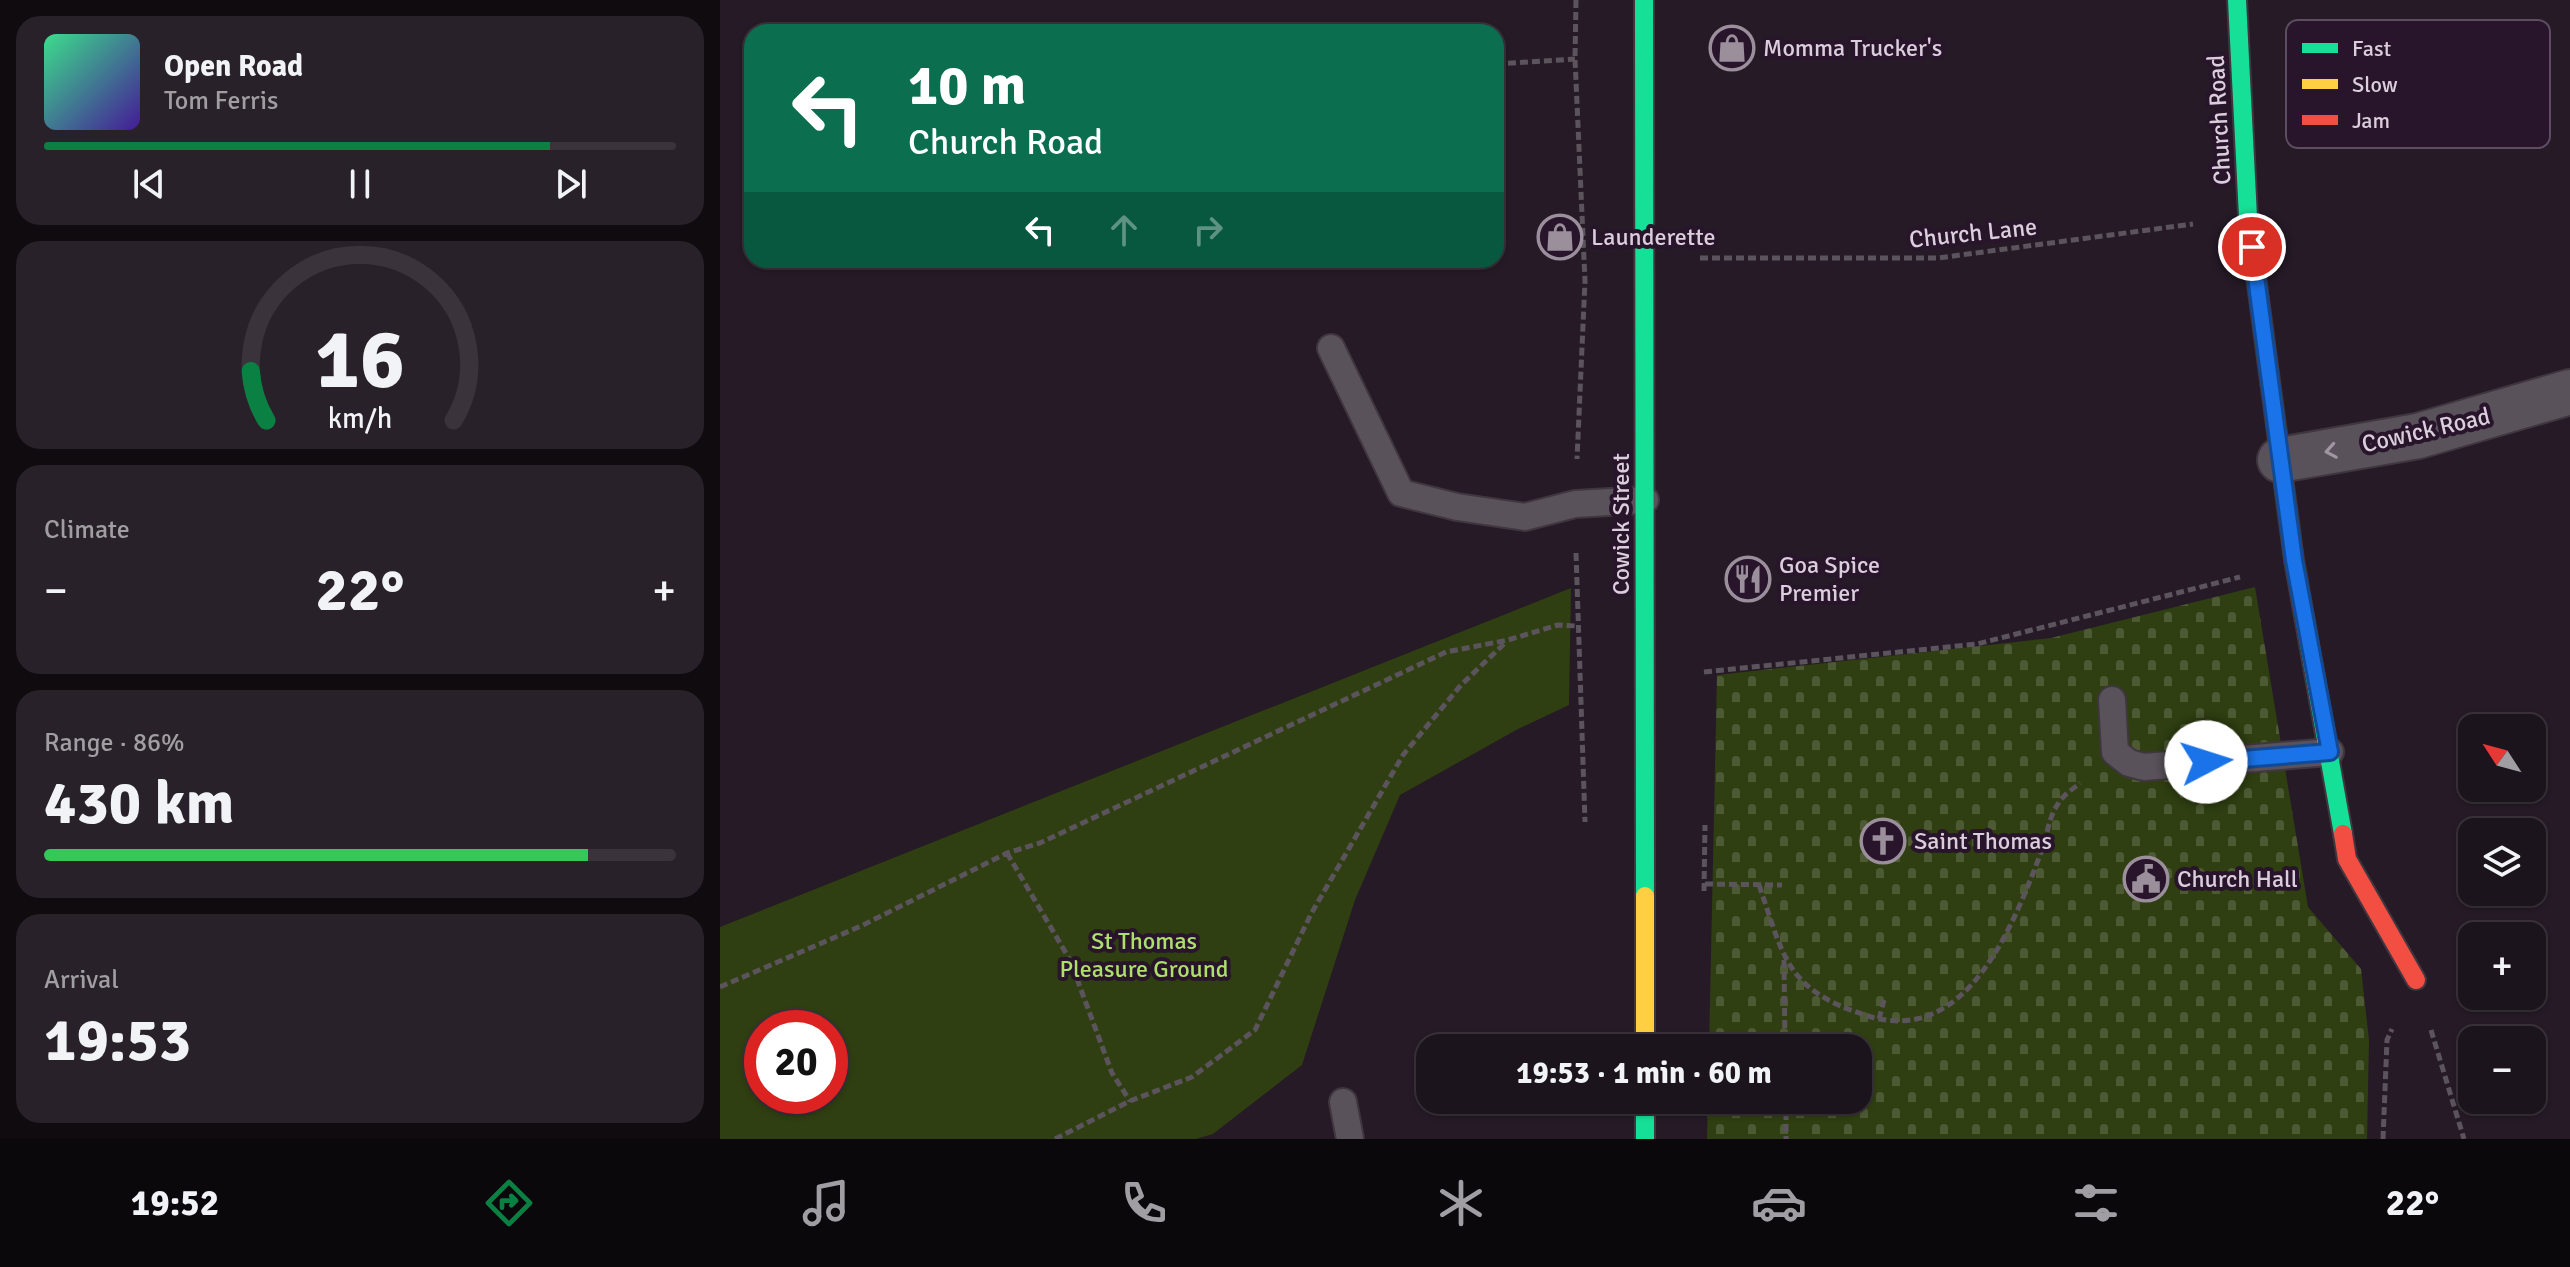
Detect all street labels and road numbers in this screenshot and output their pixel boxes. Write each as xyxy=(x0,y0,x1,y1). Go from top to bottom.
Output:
street label: Church Road xyxy=(2201,54,2237,186)
street label: Church Lane xyxy=(1908,211,2038,255)
street label: Cowick Road xyxy=(2359,401,2493,459)
street label: Cowick Street xyxy=(1606,453,1636,595)

